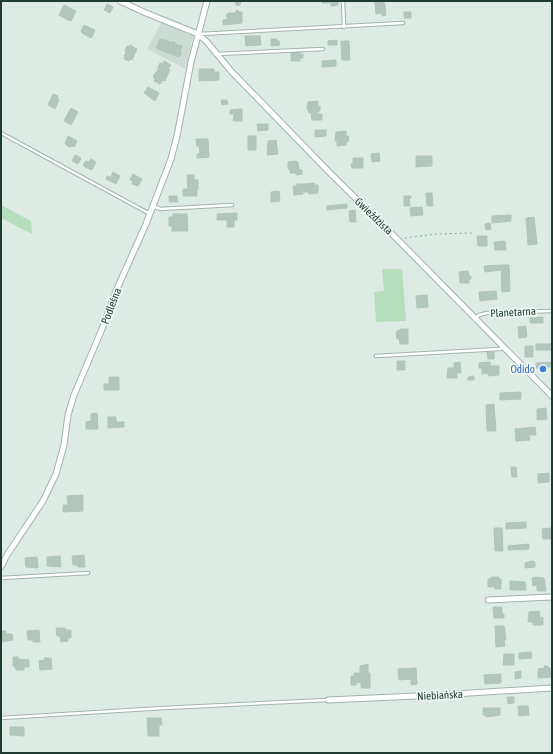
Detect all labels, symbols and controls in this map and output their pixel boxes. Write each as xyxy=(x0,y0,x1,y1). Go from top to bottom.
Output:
street label: Gwieździsta xyxy=(353,195,395,237)
street label: Podleśna xyxy=(99,286,123,326)
street label: Planetarna xyxy=(490,305,536,319)
place label: Odido xyxy=(510,363,535,375)
marker: Odido xyxy=(538,364,548,374)
street label: Niebiańska xyxy=(417,688,463,702)

